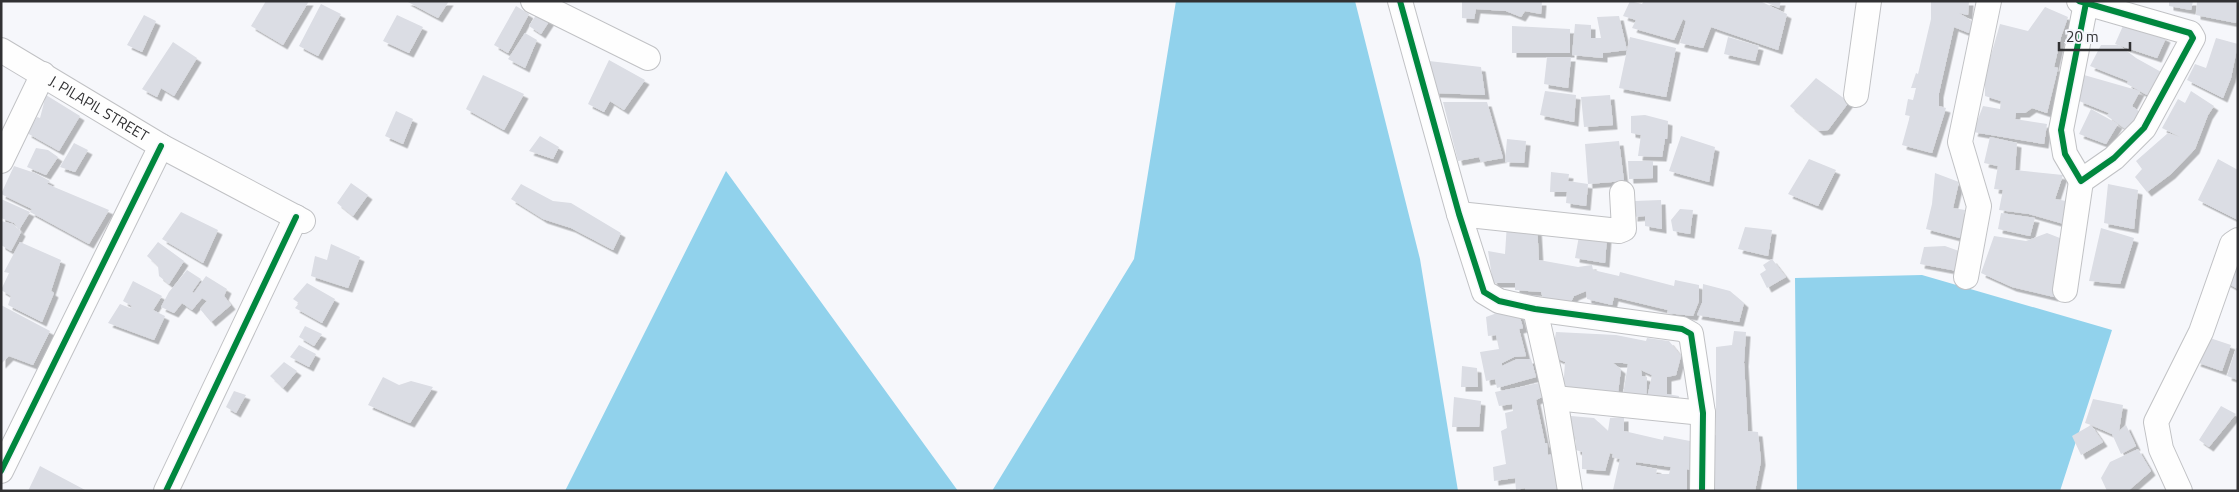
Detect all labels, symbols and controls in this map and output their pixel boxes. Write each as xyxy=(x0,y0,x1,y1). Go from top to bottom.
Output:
scale bar xyxy=(2059,20,2130,52)
text: 20 m xyxy=(2066,25,2099,48)
street label: J. PILAPIL STREET xyxy=(45,69,153,147)

